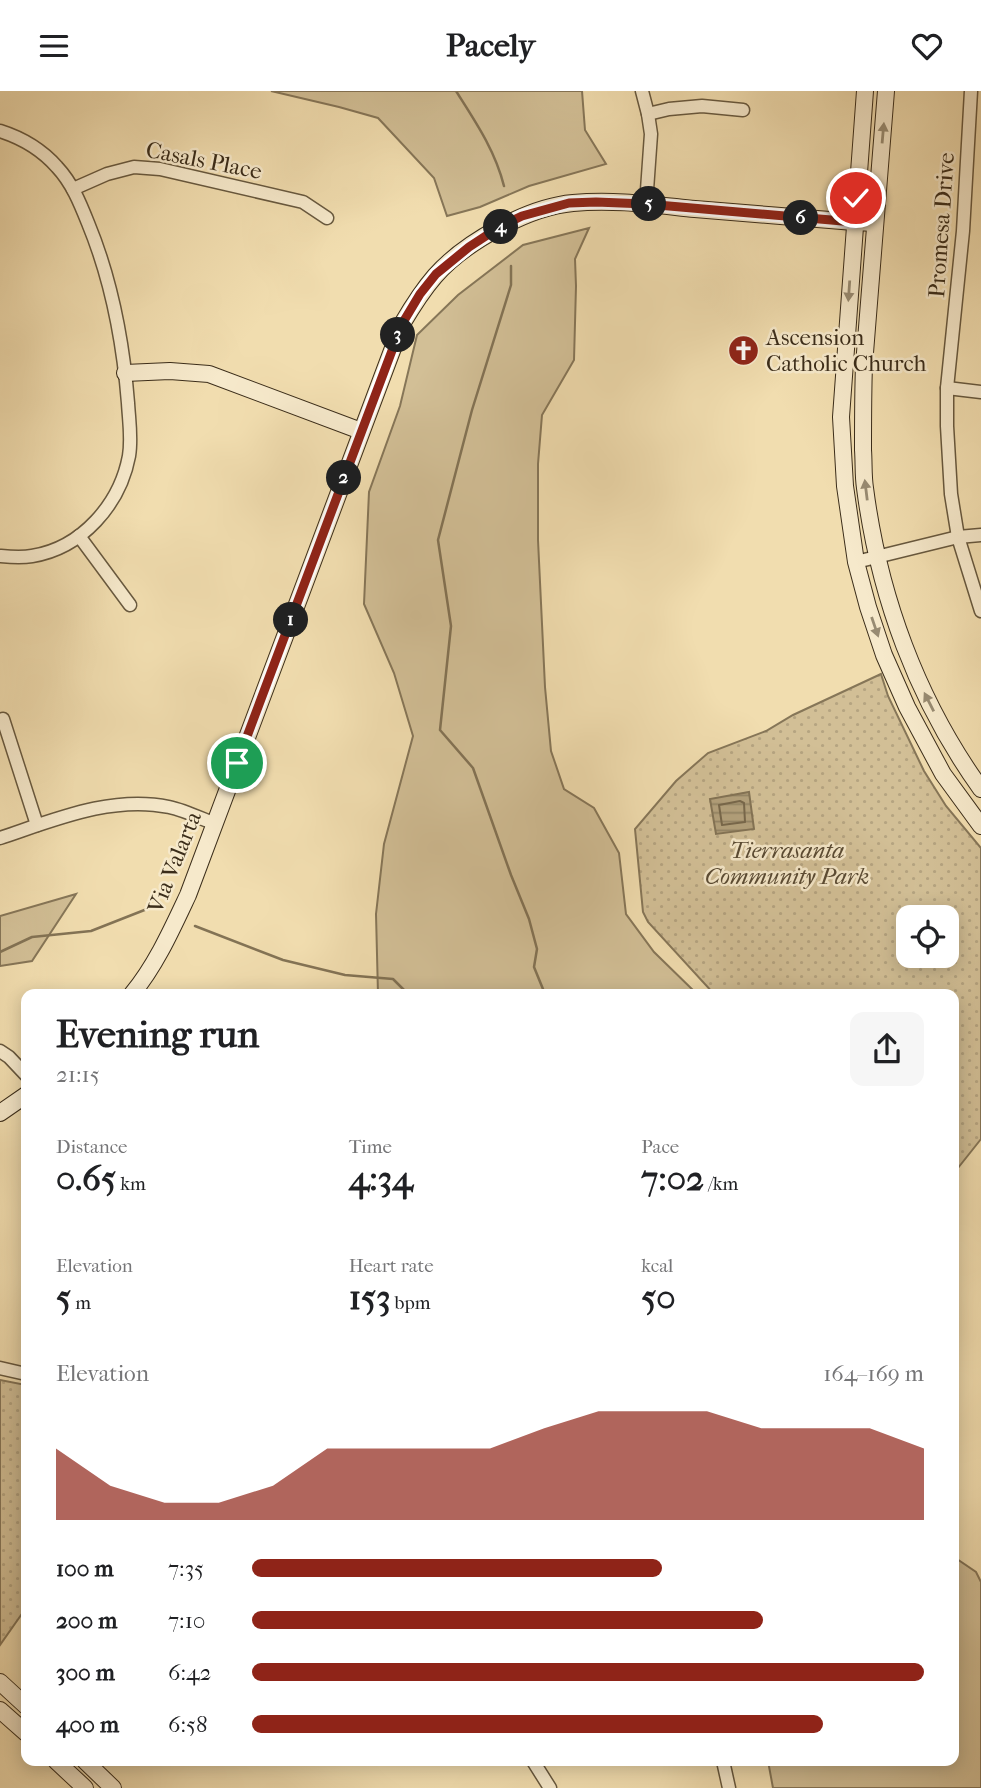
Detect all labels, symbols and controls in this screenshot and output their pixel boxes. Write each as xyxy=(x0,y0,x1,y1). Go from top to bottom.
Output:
icon: menu xyxy=(35,27,73,65)
text: Pacely xyxy=(446,27,535,64)
icon: heart xyxy=(908,27,946,65)
one-way arrow xyxy=(878,121,889,143)
street label: Casals Place xyxy=(144,136,264,185)
street label: Promesa Drive xyxy=(923,151,960,299)
pin xyxy=(826,168,886,228)
icon: check xyxy=(837,179,875,217)
pin: 5 xyxy=(632,187,666,221)
text: 5 xyxy=(644,192,653,214)
pin: 6 xyxy=(784,201,818,235)
text: 6 xyxy=(795,206,806,228)
pin: 4 xyxy=(484,209,518,245)
text: 4 xyxy=(495,215,506,237)
one-way arrow xyxy=(843,280,854,302)
pin: 3 xyxy=(380,317,416,353)
text: 3 xyxy=(394,323,401,345)
place label: Ascension Catholic Church xyxy=(765,324,927,377)
church icon: Ascension Catholic Church xyxy=(726,333,760,367)
pin: 2 xyxy=(326,461,362,495)
text: 2 xyxy=(339,466,348,488)
one-way arrow xyxy=(860,479,871,501)
pin: 1 xyxy=(274,603,308,637)
text: 1 xyxy=(287,608,294,630)
one-way arrow xyxy=(870,617,881,638)
one-way arrow xyxy=(923,692,934,712)
pin xyxy=(207,733,267,793)
icon: arrive xyxy=(218,744,256,782)
street label: Via Valarta xyxy=(141,807,207,918)
park label: Tierrasanta Community Park xyxy=(705,837,869,890)
map controls xyxy=(896,905,959,968)
button: locate xyxy=(896,905,959,968)
text: Evening run xyxy=(56,1012,259,1057)
button: share xyxy=(850,1012,924,1086)
text: 21:15 xyxy=(56,1061,100,1088)
text: Distance xyxy=(56,1136,127,1158)
text: Time xyxy=(349,1136,392,1158)
text: Pace xyxy=(641,1136,679,1158)
text: 0.65 xyxy=(56,1158,116,1199)
text: 4:34 xyxy=(349,1158,413,1199)
text: 7:02 xyxy=(641,1158,704,1199)
text: km xyxy=(116,1173,146,1195)
text: /km xyxy=(704,1173,738,1195)
text: Elevation xyxy=(56,1255,133,1277)
text: Heart rate xyxy=(349,1255,434,1277)
text: kcal xyxy=(641,1255,673,1277)
text: 5 xyxy=(56,1277,71,1318)
text: 153 xyxy=(349,1277,391,1318)
text: 50 xyxy=(641,1277,676,1318)
text: m xyxy=(71,1292,91,1314)
text: bpm xyxy=(391,1292,431,1314)
text: Elevation xyxy=(56,1360,149,1387)
text: 164–169 m xyxy=(823,1360,924,1387)
text: 100 m xyxy=(56,1555,114,1582)
text: 7:35 xyxy=(168,1555,204,1582)
text: 200 m xyxy=(56,1607,117,1634)
text: 7:10 xyxy=(168,1607,205,1634)
text: 300 m xyxy=(56,1659,115,1686)
text: 6:42 xyxy=(168,1659,211,1686)
text: 400 m xyxy=(56,1711,119,1738)
text: 6:58 xyxy=(168,1711,208,1738)

